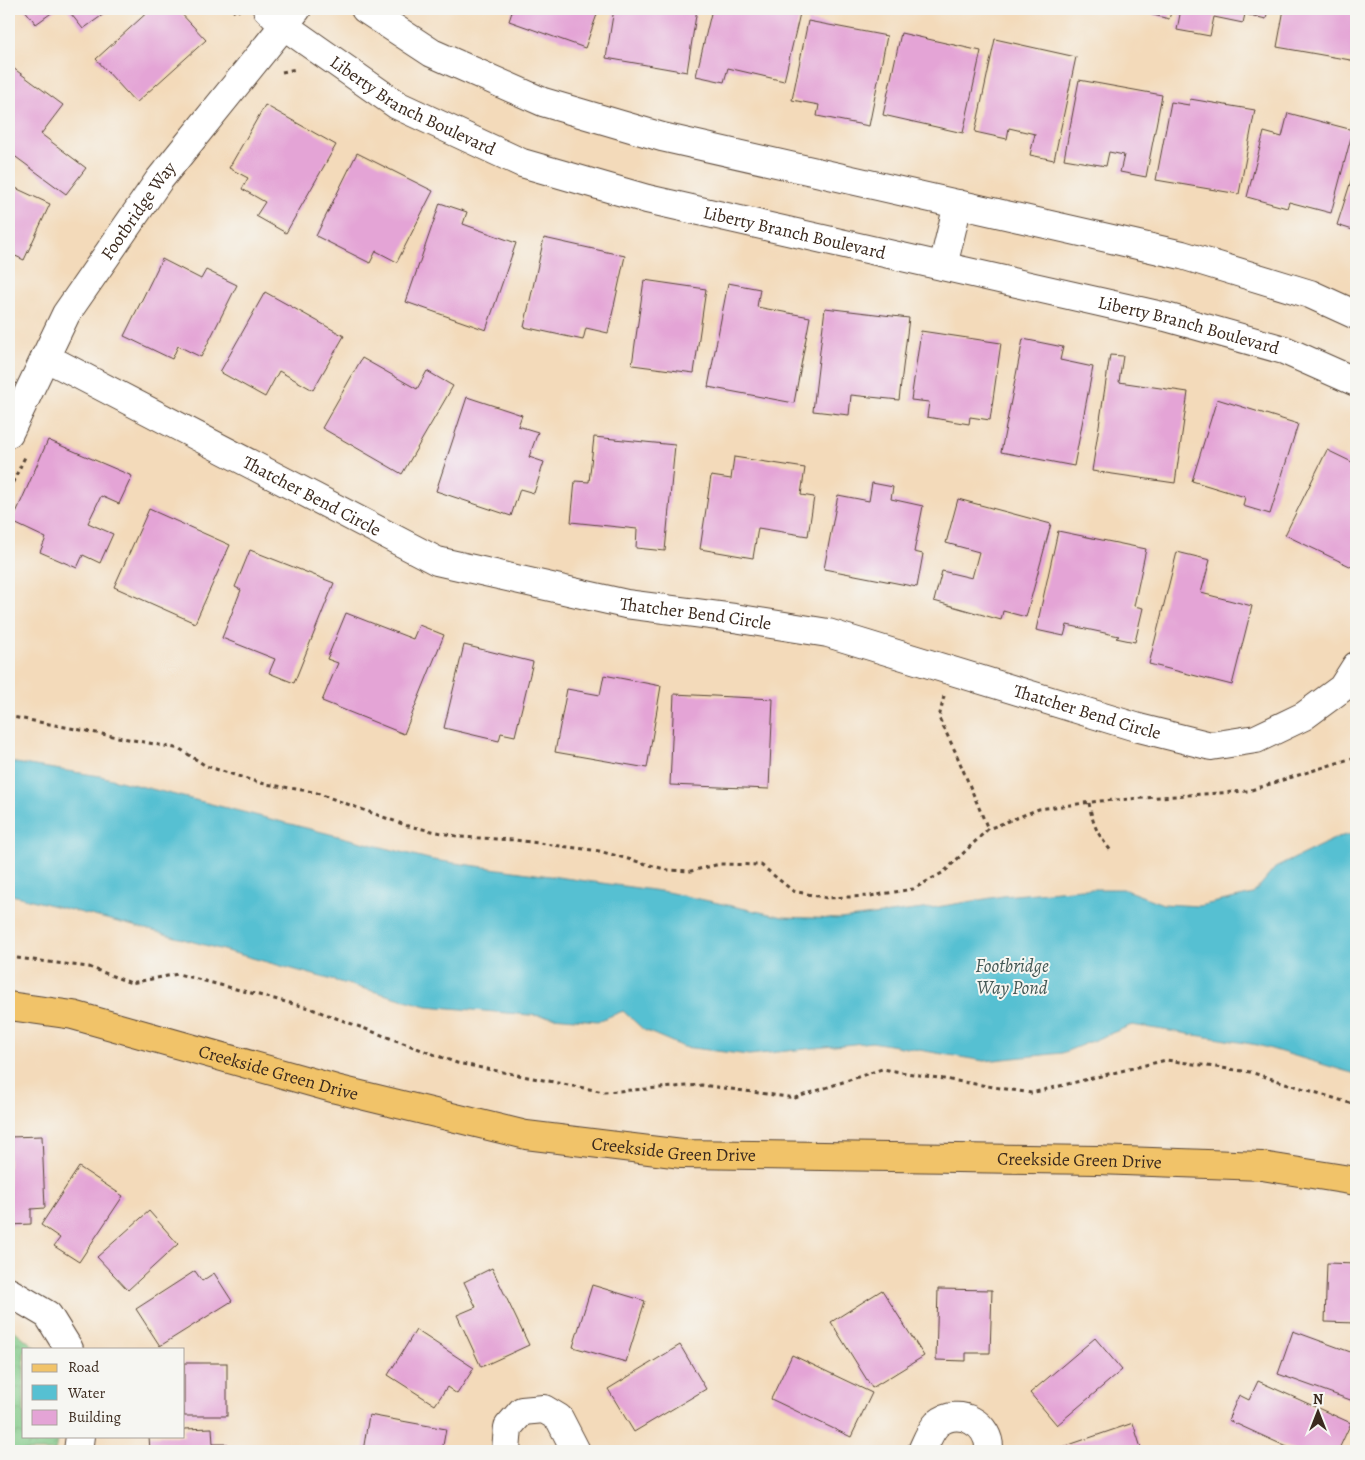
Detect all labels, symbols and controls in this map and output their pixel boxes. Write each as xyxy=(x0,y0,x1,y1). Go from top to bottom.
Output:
street label: Liberty Branch Boulevard xyxy=(325,50,500,161)
street label: Footbridge Way xyxy=(95,156,182,265)
street label: Liberty Branch Boulevard xyxy=(701,200,888,265)
street label: Liberty Branch Boulevard xyxy=(1096,290,1283,360)
street label: Thatcher Bend Circle xyxy=(239,450,385,542)
street label: Thatcher Bend Circle xyxy=(618,591,773,636)
street label: Thatcher Bend Circle xyxy=(1011,678,1164,745)
water label: Footbridge Way Pond xyxy=(975,953,1049,1001)
street label: Creekside Green Drive xyxy=(196,1039,361,1106)
street label: Creekside Green Drive xyxy=(590,1131,756,1167)
street label: Creekside Green Drive xyxy=(997,1147,1162,1174)
legend xyxy=(22,1348,185,1438)
text: Road xyxy=(68,1357,100,1377)
text: Water xyxy=(67,1383,105,1403)
north arrow xyxy=(1292,1388,1342,1438)
text: N xyxy=(1313,1390,1323,1409)
text: Building xyxy=(68,1407,121,1427)

